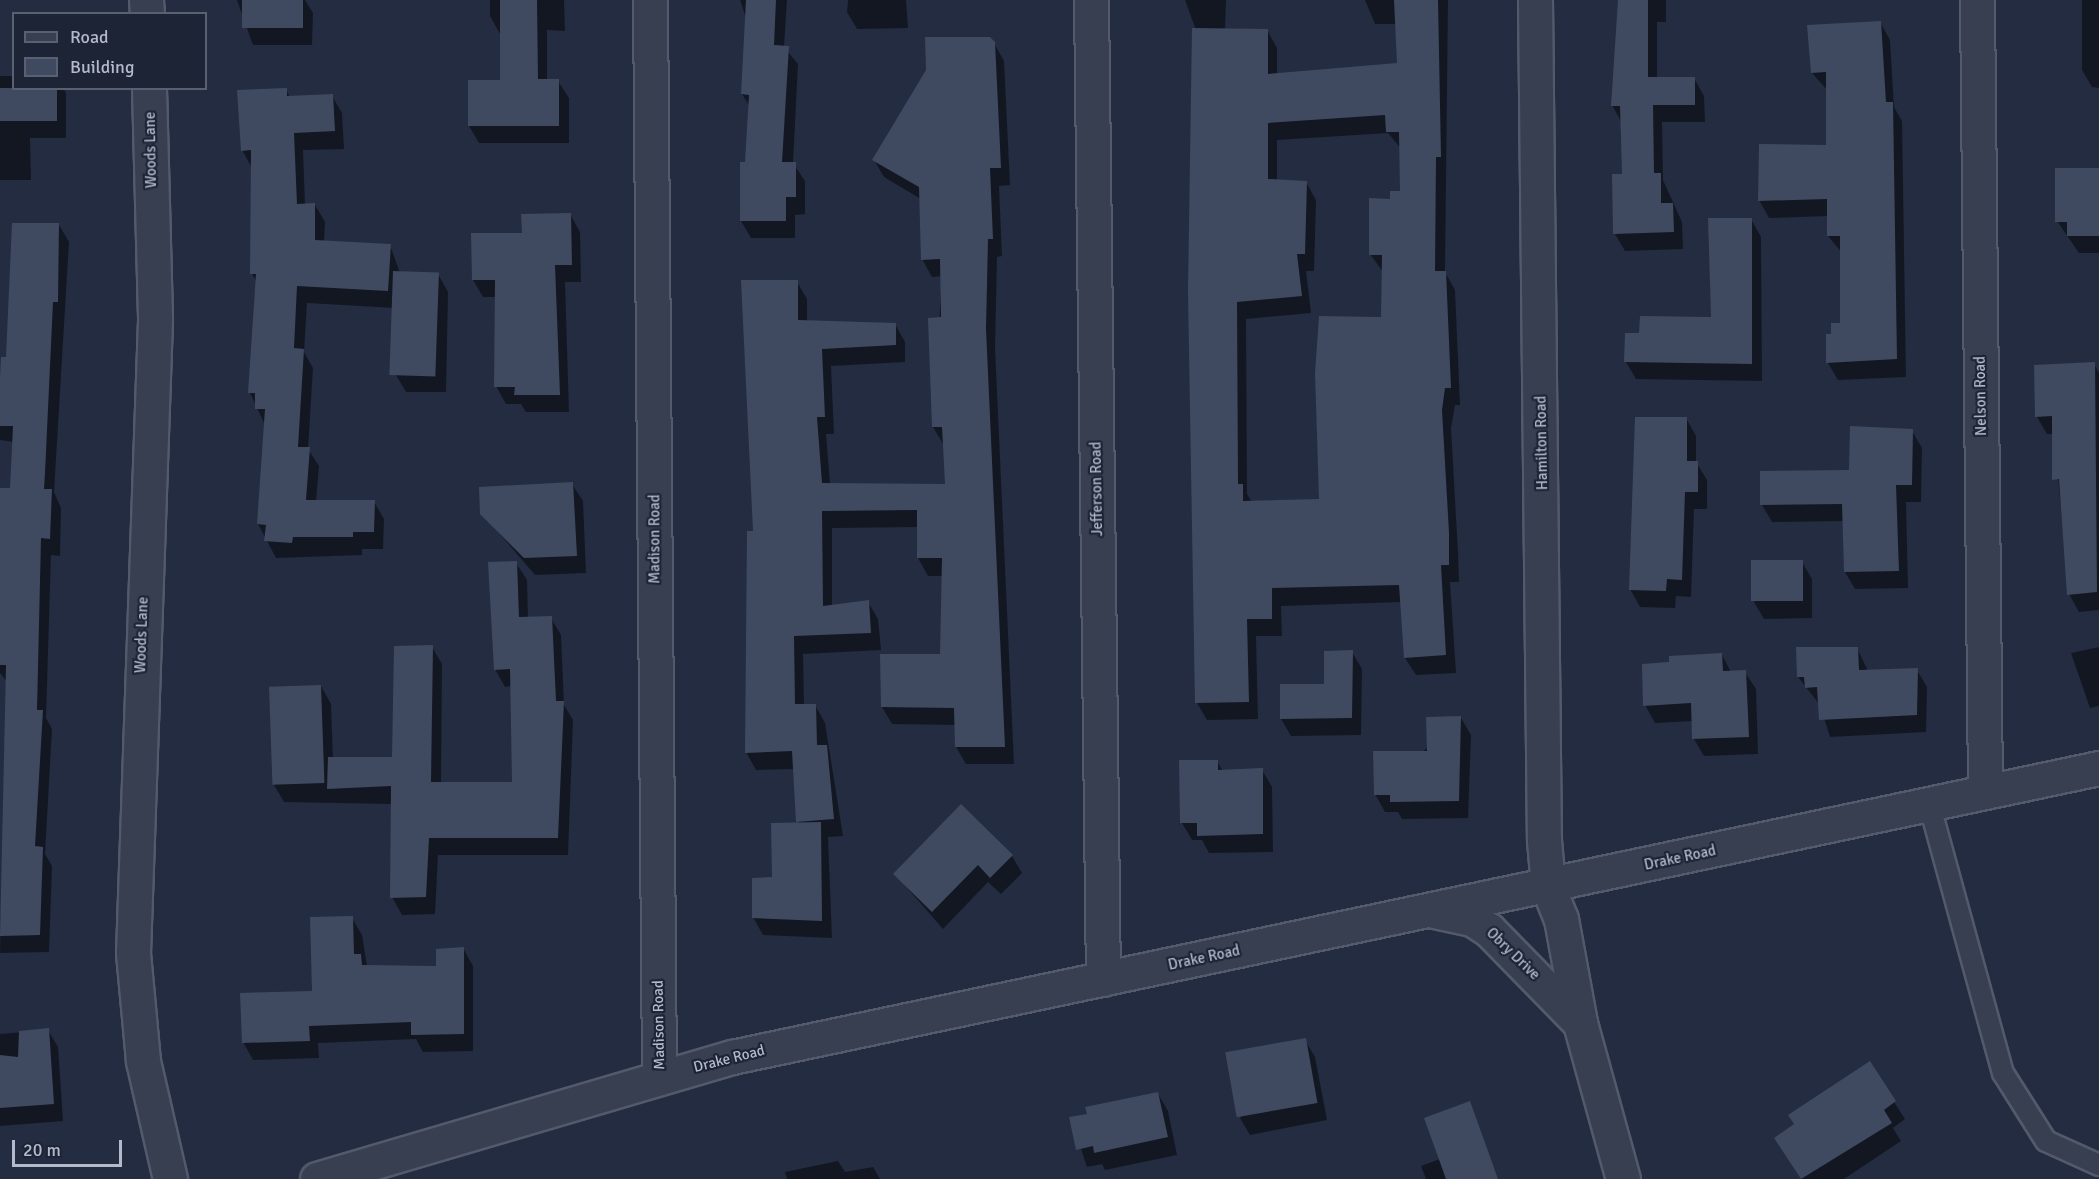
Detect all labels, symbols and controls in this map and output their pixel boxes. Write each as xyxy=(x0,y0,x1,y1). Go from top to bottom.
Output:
legend xyxy=(12,12,207,90)
text: Road xyxy=(70,26,109,48)
text: Building xyxy=(70,56,134,78)
street label: Woods Lane xyxy=(141,112,161,188)
street label: Nelson Road xyxy=(1971,356,1991,436)
street label: Hamilton Road xyxy=(1532,396,1552,490)
street label: Jefferson Road xyxy=(1087,442,1107,536)
street label: Madison Road xyxy=(646,494,664,584)
street label: Woods Lane xyxy=(132,596,152,674)
street label: Drake Road xyxy=(1642,842,1718,874)
street label: Obry Drive xyxy=(1482,924,1544,984)
street label: Drake Road xyxy=(1166,942,1242,974)
street label: Madison Road xyxy=(649,980,669,1070)
street label: Drake Road xyxy=(691,1041,767,1077)
scale bar xyxy=(15,1128,124,1166)
text: 20 m xyxy=(23,1139,61,1161)

